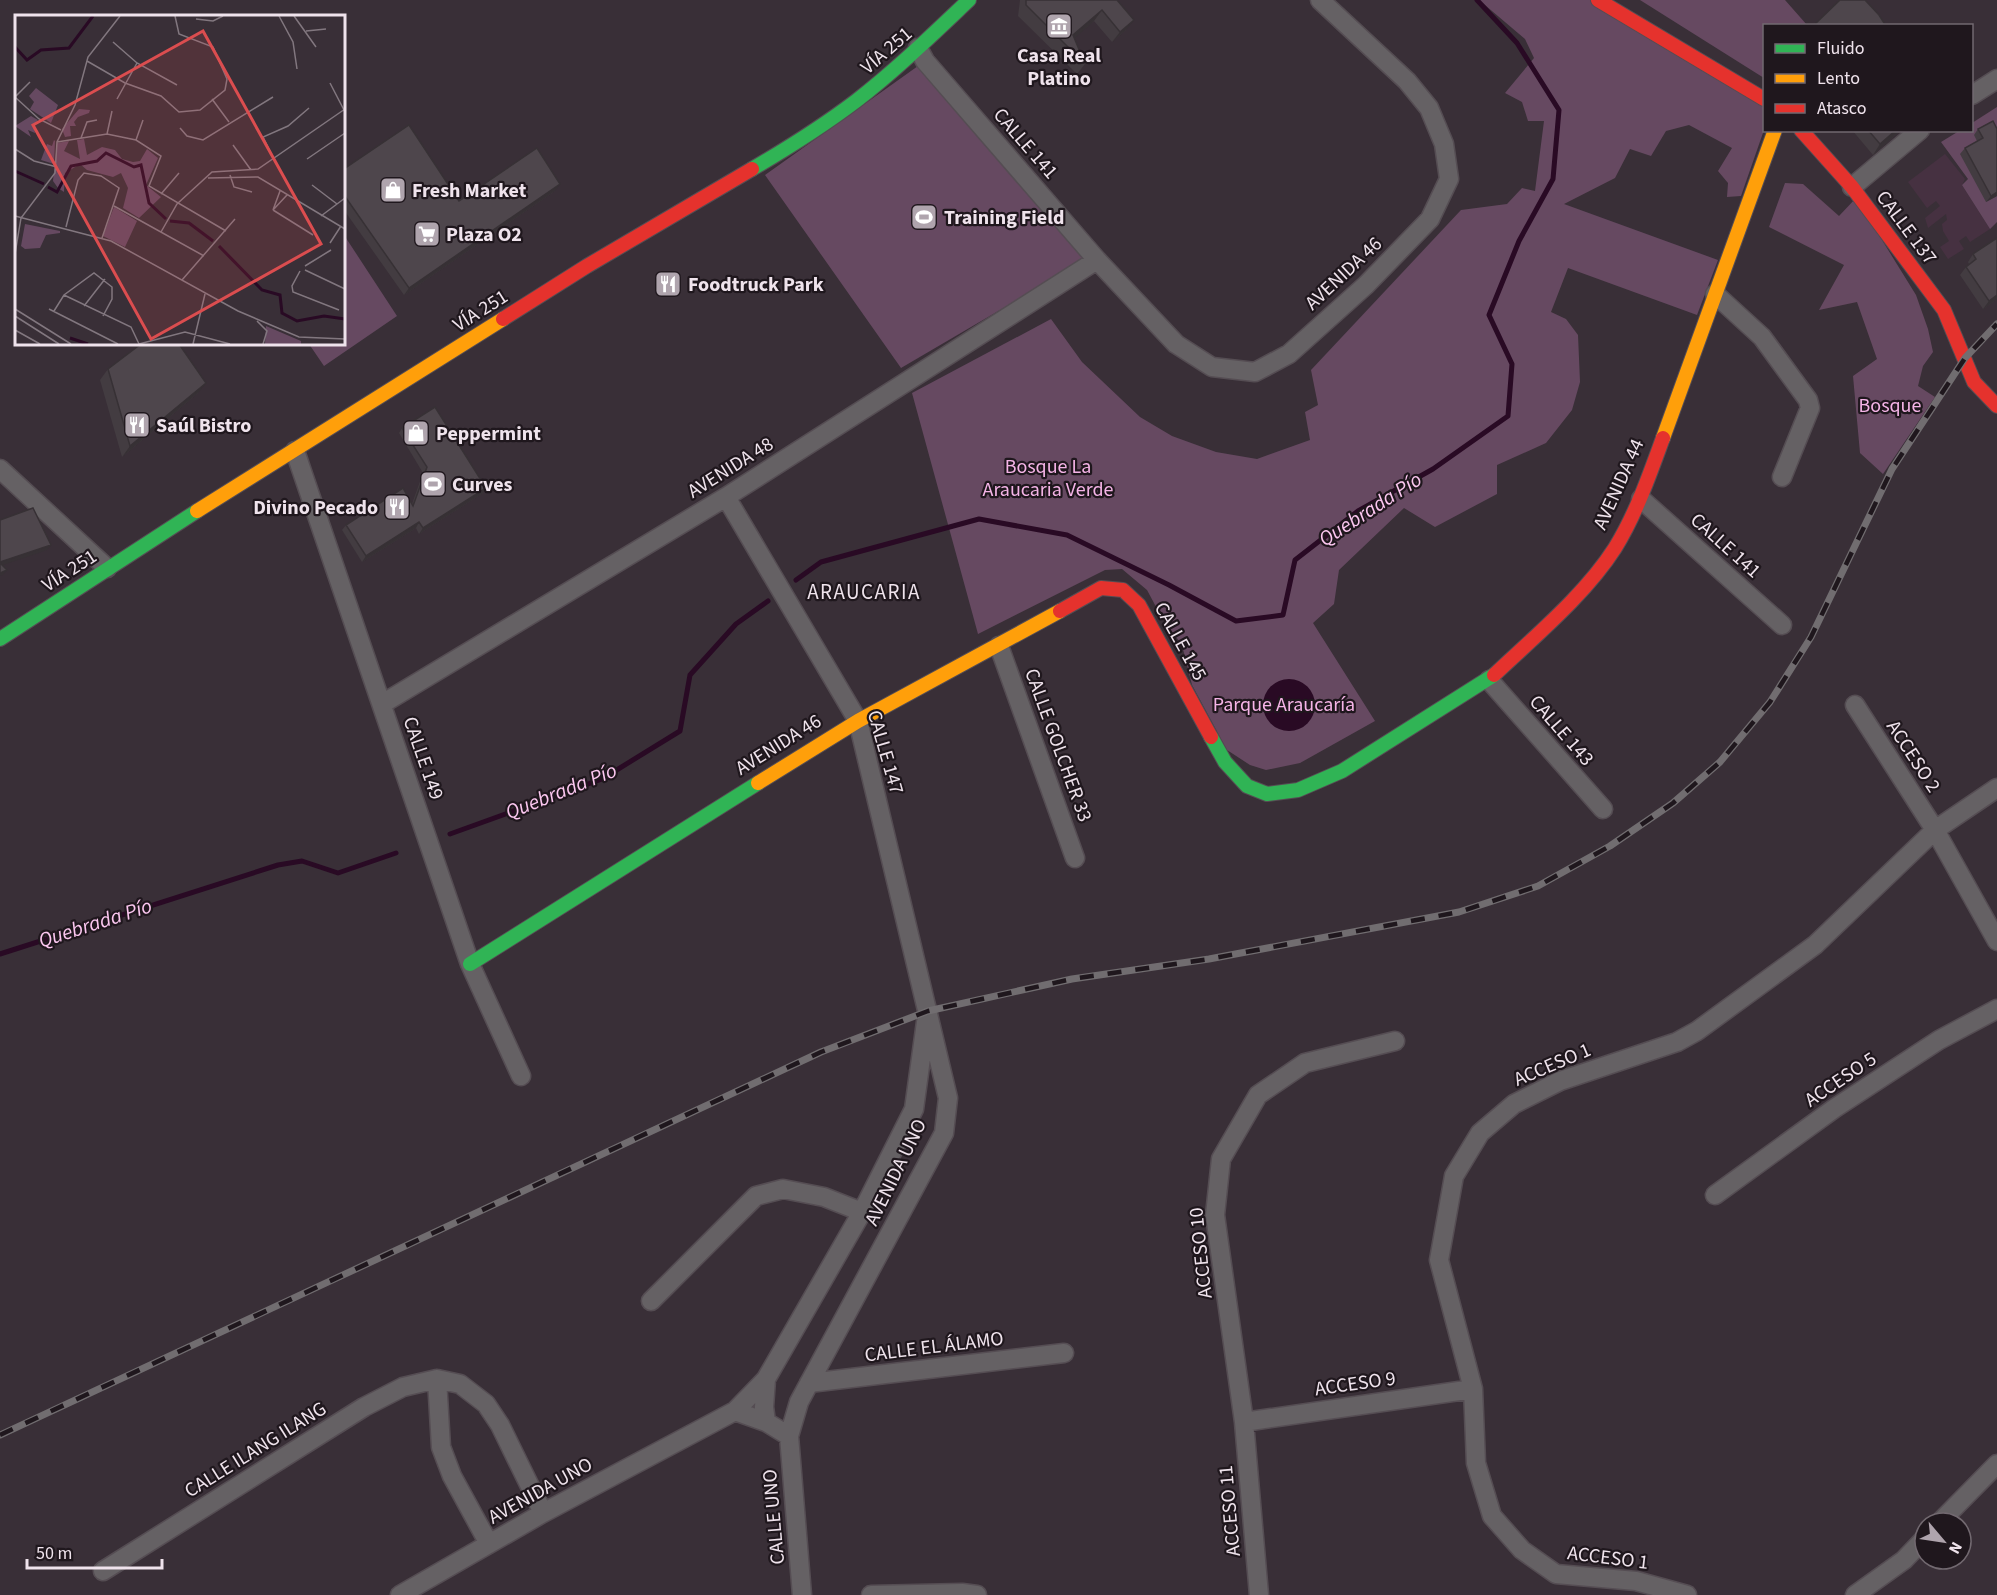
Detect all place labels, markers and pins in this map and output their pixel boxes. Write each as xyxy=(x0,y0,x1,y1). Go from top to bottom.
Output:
museum icon: Casa Real Platino xyxy=(1044,11,1074,41)
place label: Casa Real Platino xyxy=(1017,42,1101,93)
shop icon: Fresh Market xyxy=(378,175,408,205)
place label: Fresh Market xyxy=(412,177,527,205)
sports icon: Training Field xyxy=(909,202,939,232)
place label: Training Field xyxy=(944,204,1064,232)
supermarket icon: Plaza O2 xyxy=(412,219,442,249)
place label: Plaza O2 xyxy=(446,221,522,249)
restaurant icon: Foodtruck Park xyxy=(653,269,683,299)
place label: Foodtruck Park xyxy=(688,271,824,299)
restaurant icon: Saúl Bistro xyxy=(122,410,152,440)
place label: Saúl Bistro xyxy=(156,412,251,440)
shop icon: Peppermint xyxy=(401,418,431,448)
place label: Peppermint xyxy=(436,420,541,448)
sports icon: Curves xyxy=(418,469,448,499)
place label: Curves xyxy=(452,471,513,499)
restaurant icon: Divino Pecado xyxy=(382,492,412,522)
place label: Divino Pecado xyxy=(253,494,378,522)

